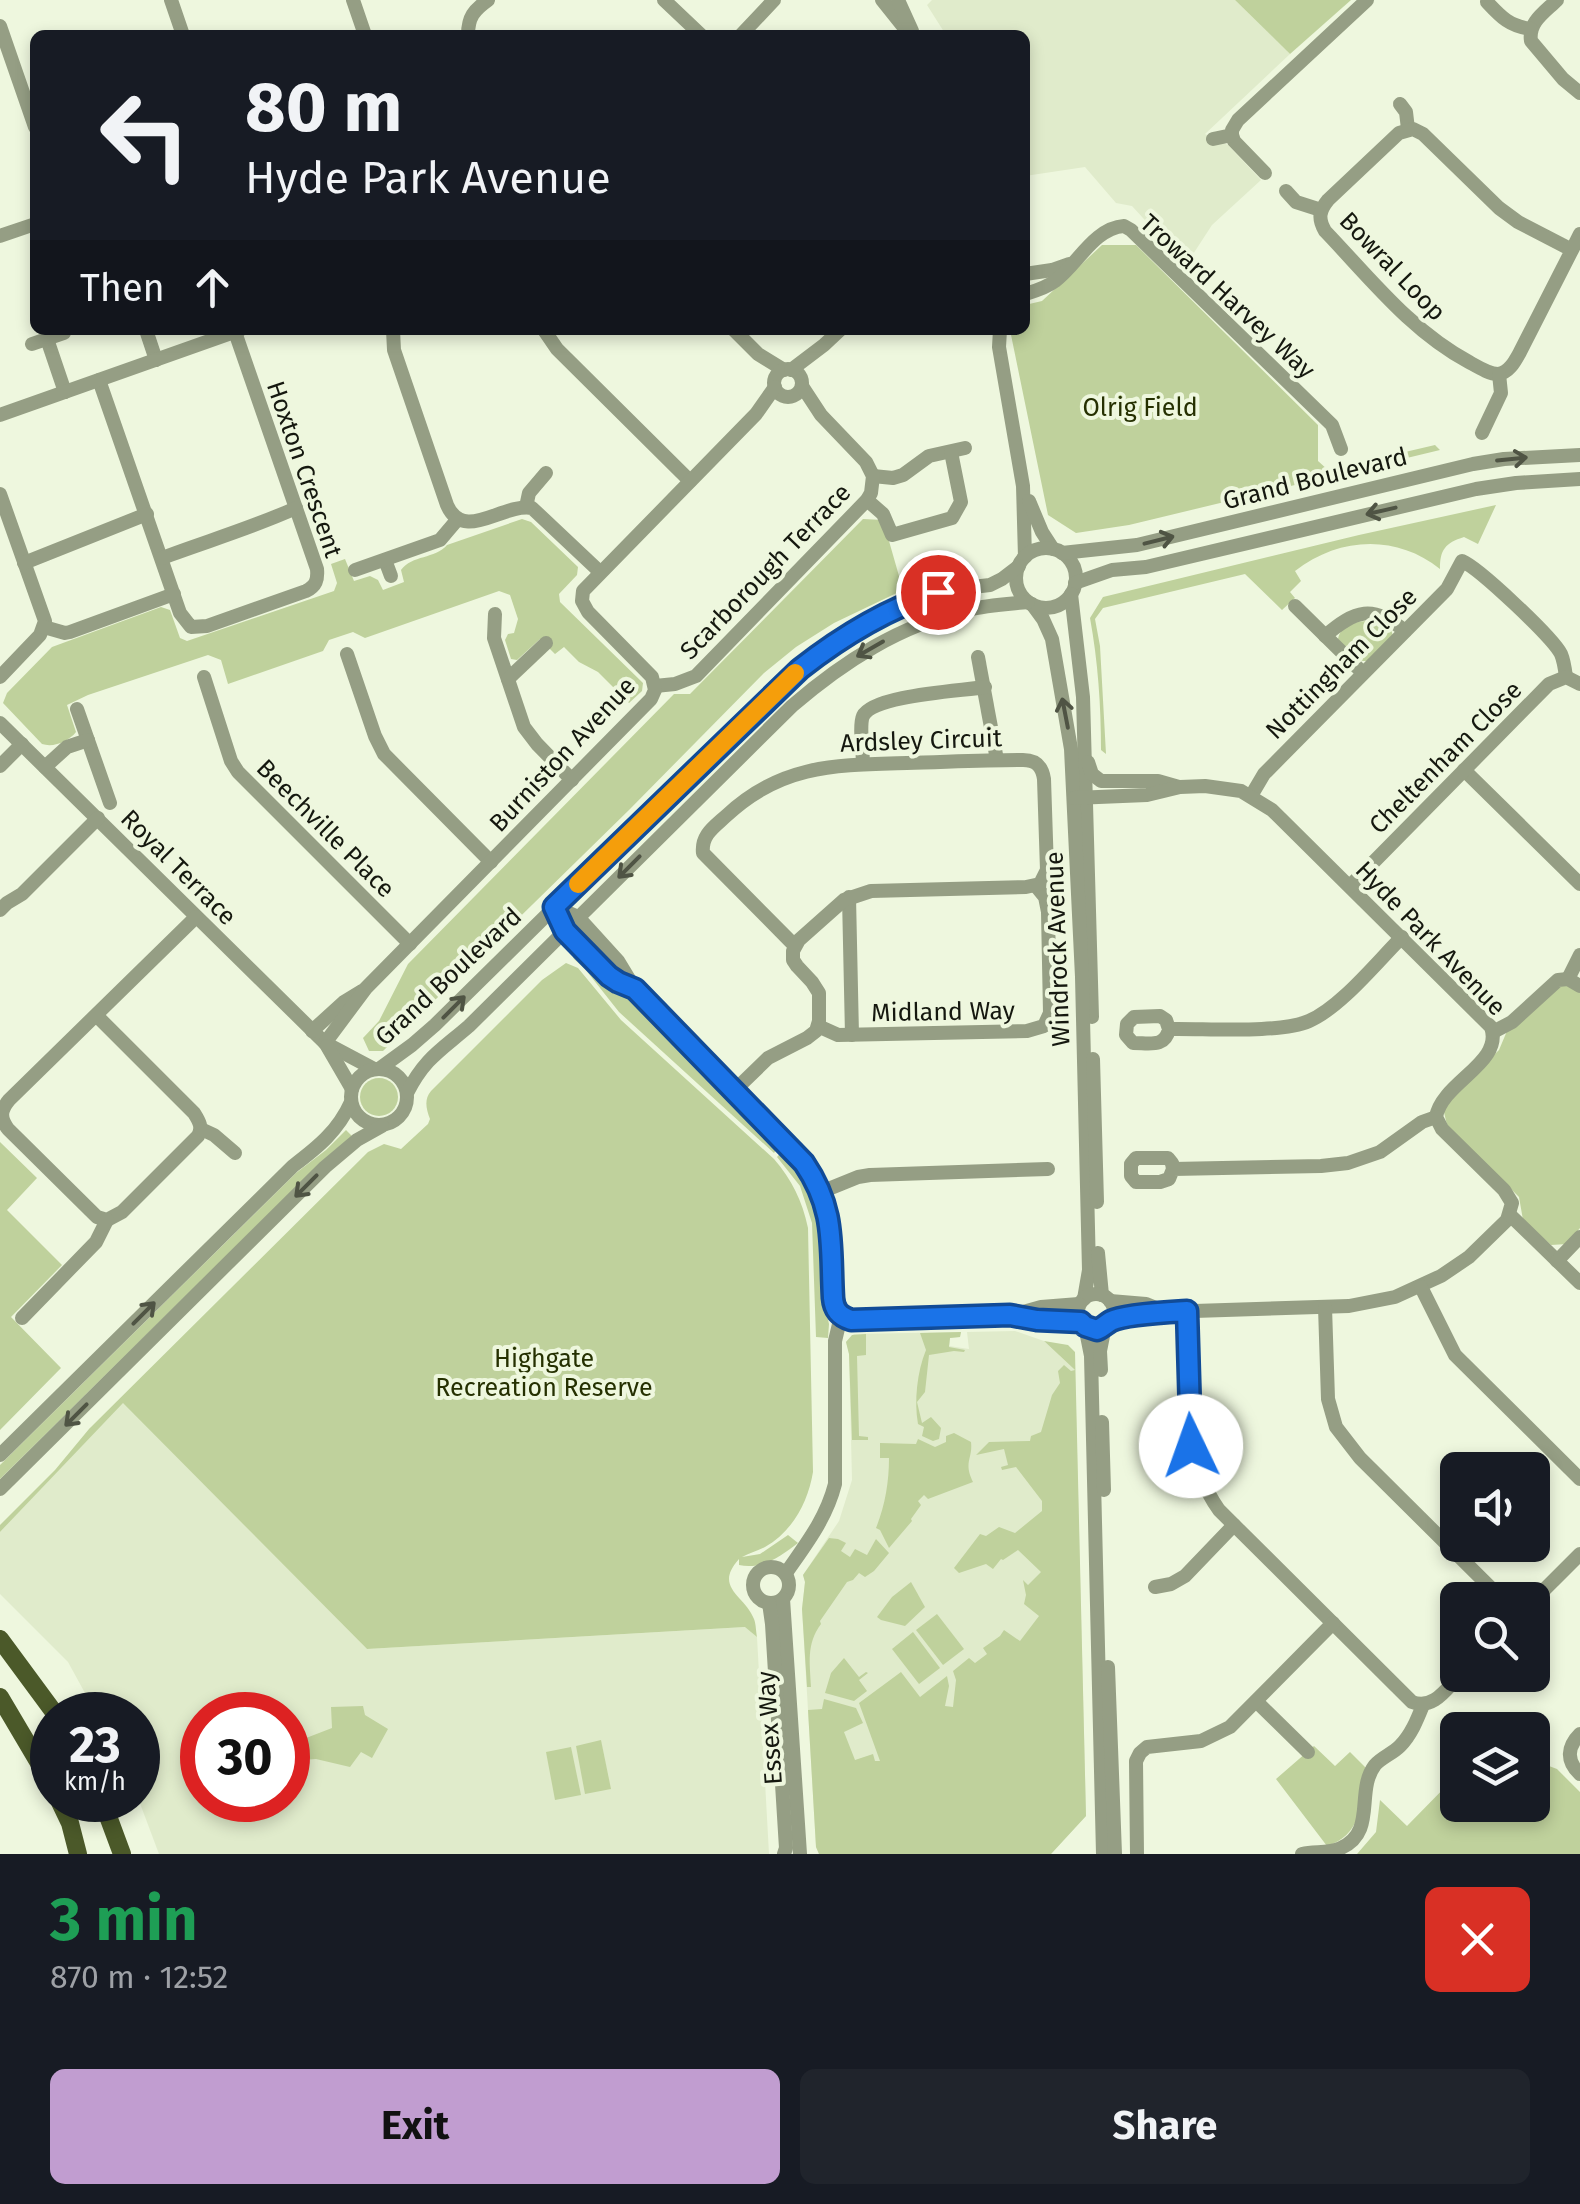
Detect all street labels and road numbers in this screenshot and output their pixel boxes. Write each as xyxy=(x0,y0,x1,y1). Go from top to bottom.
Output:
street label: Bowral Loop xyxy=(1333,206,1452,327)
street label: Troward Harvey Way xyxy=(1134,208,1321,386)
street label: Hoxton Crescent xyxy=(260,377,349,562)
street label: Grand Boulevard xyxy=(1220,442,1410,516)
street label: Scarborough Terrace xyxy=(674,478,857,666)
street label: Nottingham Close xyxy=(1260,582,1424,746)
street label: Burniston Avenue xyxy=(483,671,642,838)
street label: Cheltenham Close xyxy=(1363,675,1528,840)
street label: Ardsley Circuit xyxy=(840,723,1003,759)
street label: Beechville Place xyxy=(250,753,401,904)
street label: Royal Terrace xyxy=(114,804,242,932)
street label: Windrock Avenue xyxy=(1040,851,1076,1047)
street label: Hyde Park Avenue xyxy=(1349,855,1512,1022)
street label: Grand Boulevard xyxy=(369,901,528,1052)
street label: Midland Way xyxy=(871,996,1016,1028)
street label: Essex Way xyxy=(751,1669,789,1786)

